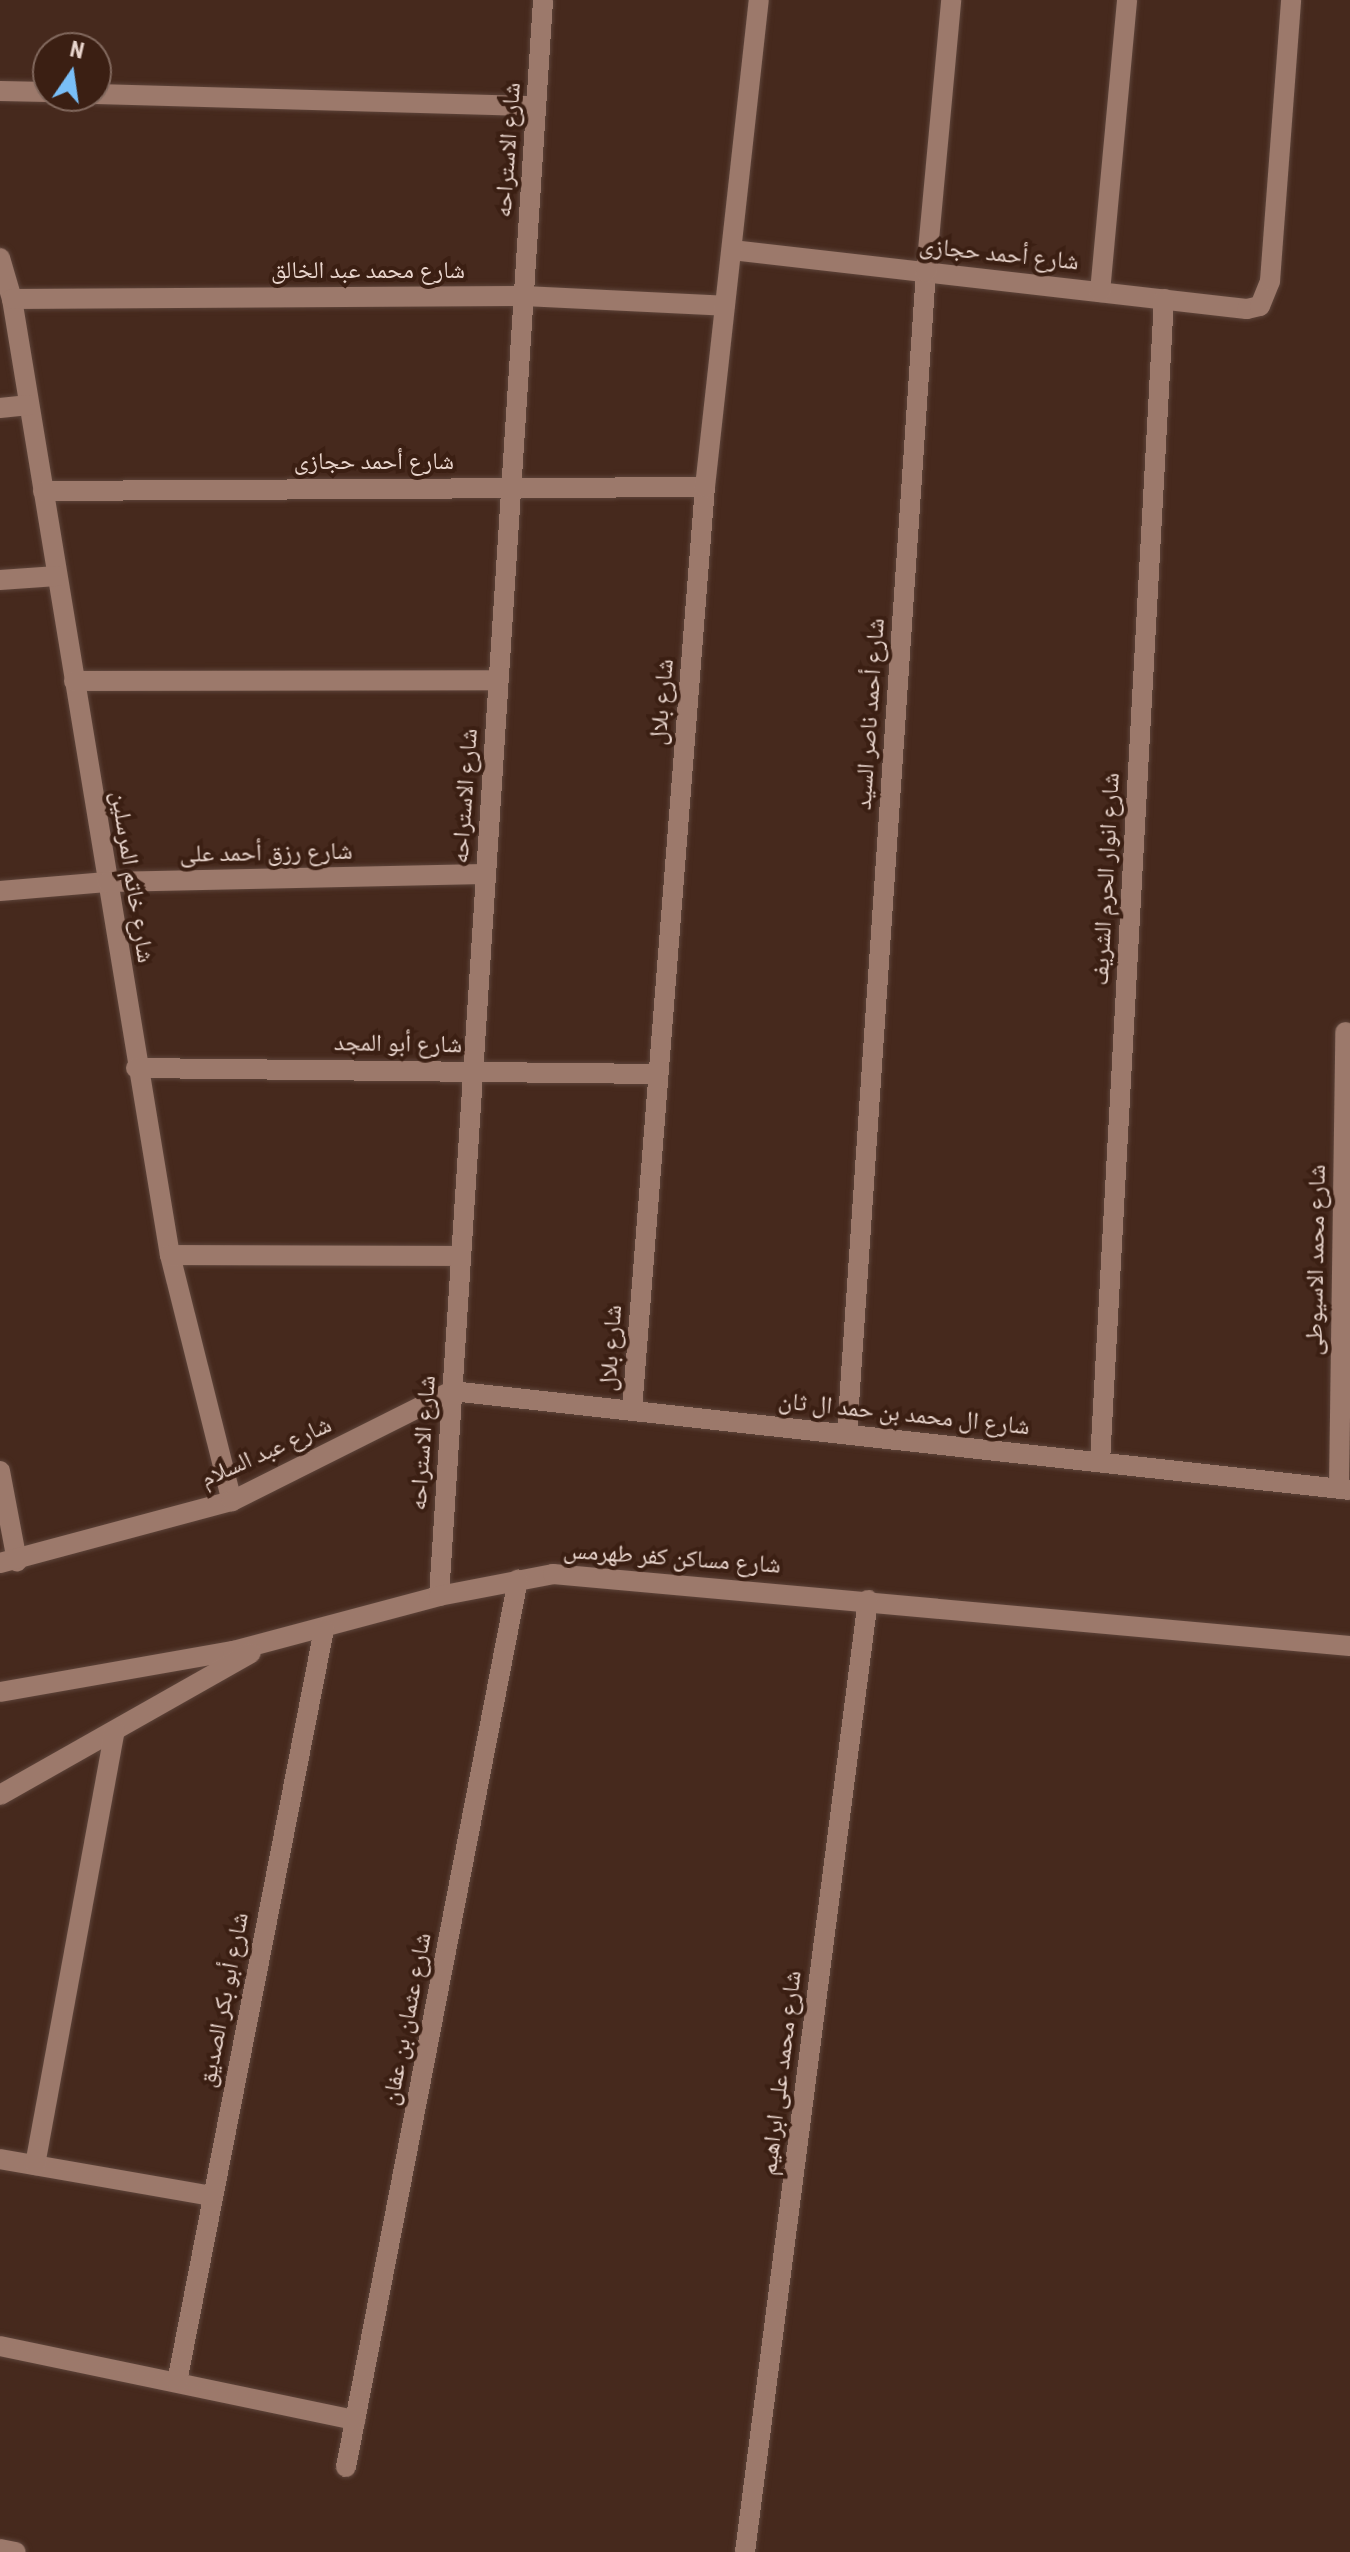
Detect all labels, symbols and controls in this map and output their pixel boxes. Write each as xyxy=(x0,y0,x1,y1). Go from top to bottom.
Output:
north arrow xyxy=(32,32,112,112)
text: N xyxy=(68,36,86,64)
street label: شارع الاستراحه xyxy=(489,82,527,218)
street label: شارع أحمد حجازى xyxy=(918,231,1080,277)
street label: شارع محمد عبد الخالق xyxy=(271,257,465,285)
street label: شارع أحمد حجازى xyxy=(294,448,454,476)
street label: شارع أحمد ناصر السيد xyxy=(849,617,891,811)
street label: شارع بلال xyxy=(644,658,680,746)
street label: شارع الاستراحه xyxy=(446,728,484,864)
street label: شارع انوار الحرم الشريف xyxy=(1086,772,1126,986)
street label: شارع خاتم المرسلين xyxy=(104,789,160,965)
street label: شارع رزق أحمد على xyxy=(179,837,353,869)
street label: شارع أبو المجد xyxy=(334,1028,462,1060)
street label: شارع محمد الاسيوطى xyxy=(1300,1164,1332,1356)
street label: شارع بلال xyxy=(594,1304,628,1392)
street label: شارع الاستراحه xyxy=(404,1375,442,1511)
street label: شارع ال محمد بن حمد ال ثان xyxy=(777,1386,1031,1442)
street label: شارع عبد السلام xyxy=(196,1410,336,1494)
street label: شارع مساكن كفر طهرمس xyxy=(562,1536,782,1580)
street label: شارع أبو بكر الصديق xyxy=(193,1910,255,2090)
street label: شارع عثمان بن عفان xyxy=(376,1930,438,2108)
street label: شارع محمد على ابراهيم xyxy=(754,1969,808,2177)

